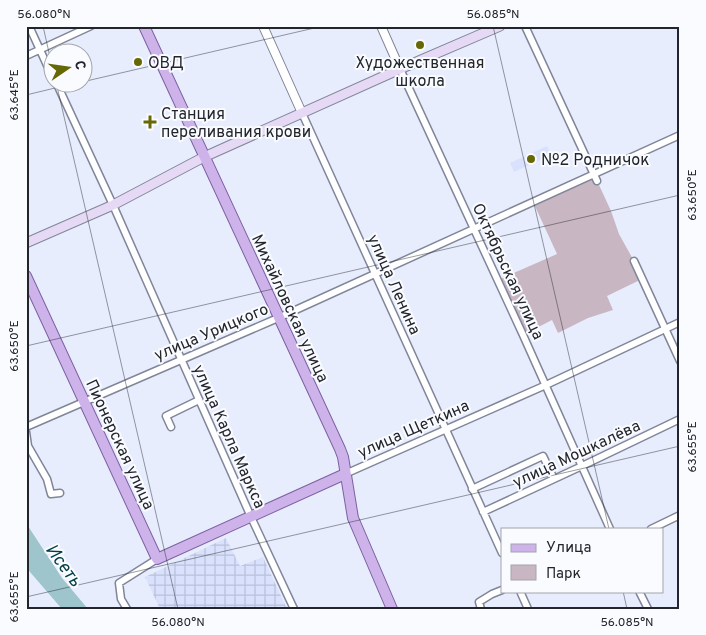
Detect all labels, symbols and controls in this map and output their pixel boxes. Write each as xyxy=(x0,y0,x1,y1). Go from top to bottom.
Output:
text: 56.080°N xyxy=(17,7,71,23)
text: 56.085°N xyxy=(466,7,520,23)
marker: Художественная школа xyxy=(414,39,426,51)
north arrow xyxy=(42,42,92,92)
place label: ОВД xyxy=(148,54,184,74)
place label: Художественная школа xyxy=(356,54,484,92)
marker: ОВД xyxy=(132,56,144,68)
text: С xyxy=(70,59,89,72)
text: 63.645°E xyxy=(7,69,23,121)
place label: Станция переливания крови xyxy=(161,105,311,143)
marker: Станция переливания крови xyxy=(143,115,157,129)
place label: №2 Родничок xyxy=(541,151,649,171)
marker: №2 Родничок xyxy=(525,153,537,165)
text: 63.650°E xyxy=(685,169,701,221)
street label: Октябрьская улица xyxy=(467,200,548,343)
street label: улица Ленина xyxy=(362,231,424,338)
street label: Михайловская улица xyxy=(246,232,332,386)
street label: улица Урицкого xyxy=(152,300,272,366)
text: 63.650°E xyxy=(7,320,23,372)
street label: улица Карла Маркса xyxy=(187,362,269,512)
street label: Пионерская улица xyxy=(80,377,158,513)
street label: улица Щеткина xyxy=(355,396,473,463)
street label: улица Мошкалёва xyxy=(510,416,644,493)
text: 63.655°E xyxy=(685,421,701,473)
legend xyxy=(501,528,664,592)
text: Улица xyxy=(546,539,591,558)
water label: Исеть xyxy=(39,540,86,592)
text: Парк xyxy=(546,565,581,584)
text: 63.655°E xyxy=(7,571,23,623)
text: 56.080°N xyxy=(151,615,205,631)
text: 56.085°N xyxy=(600,615,654,631)

